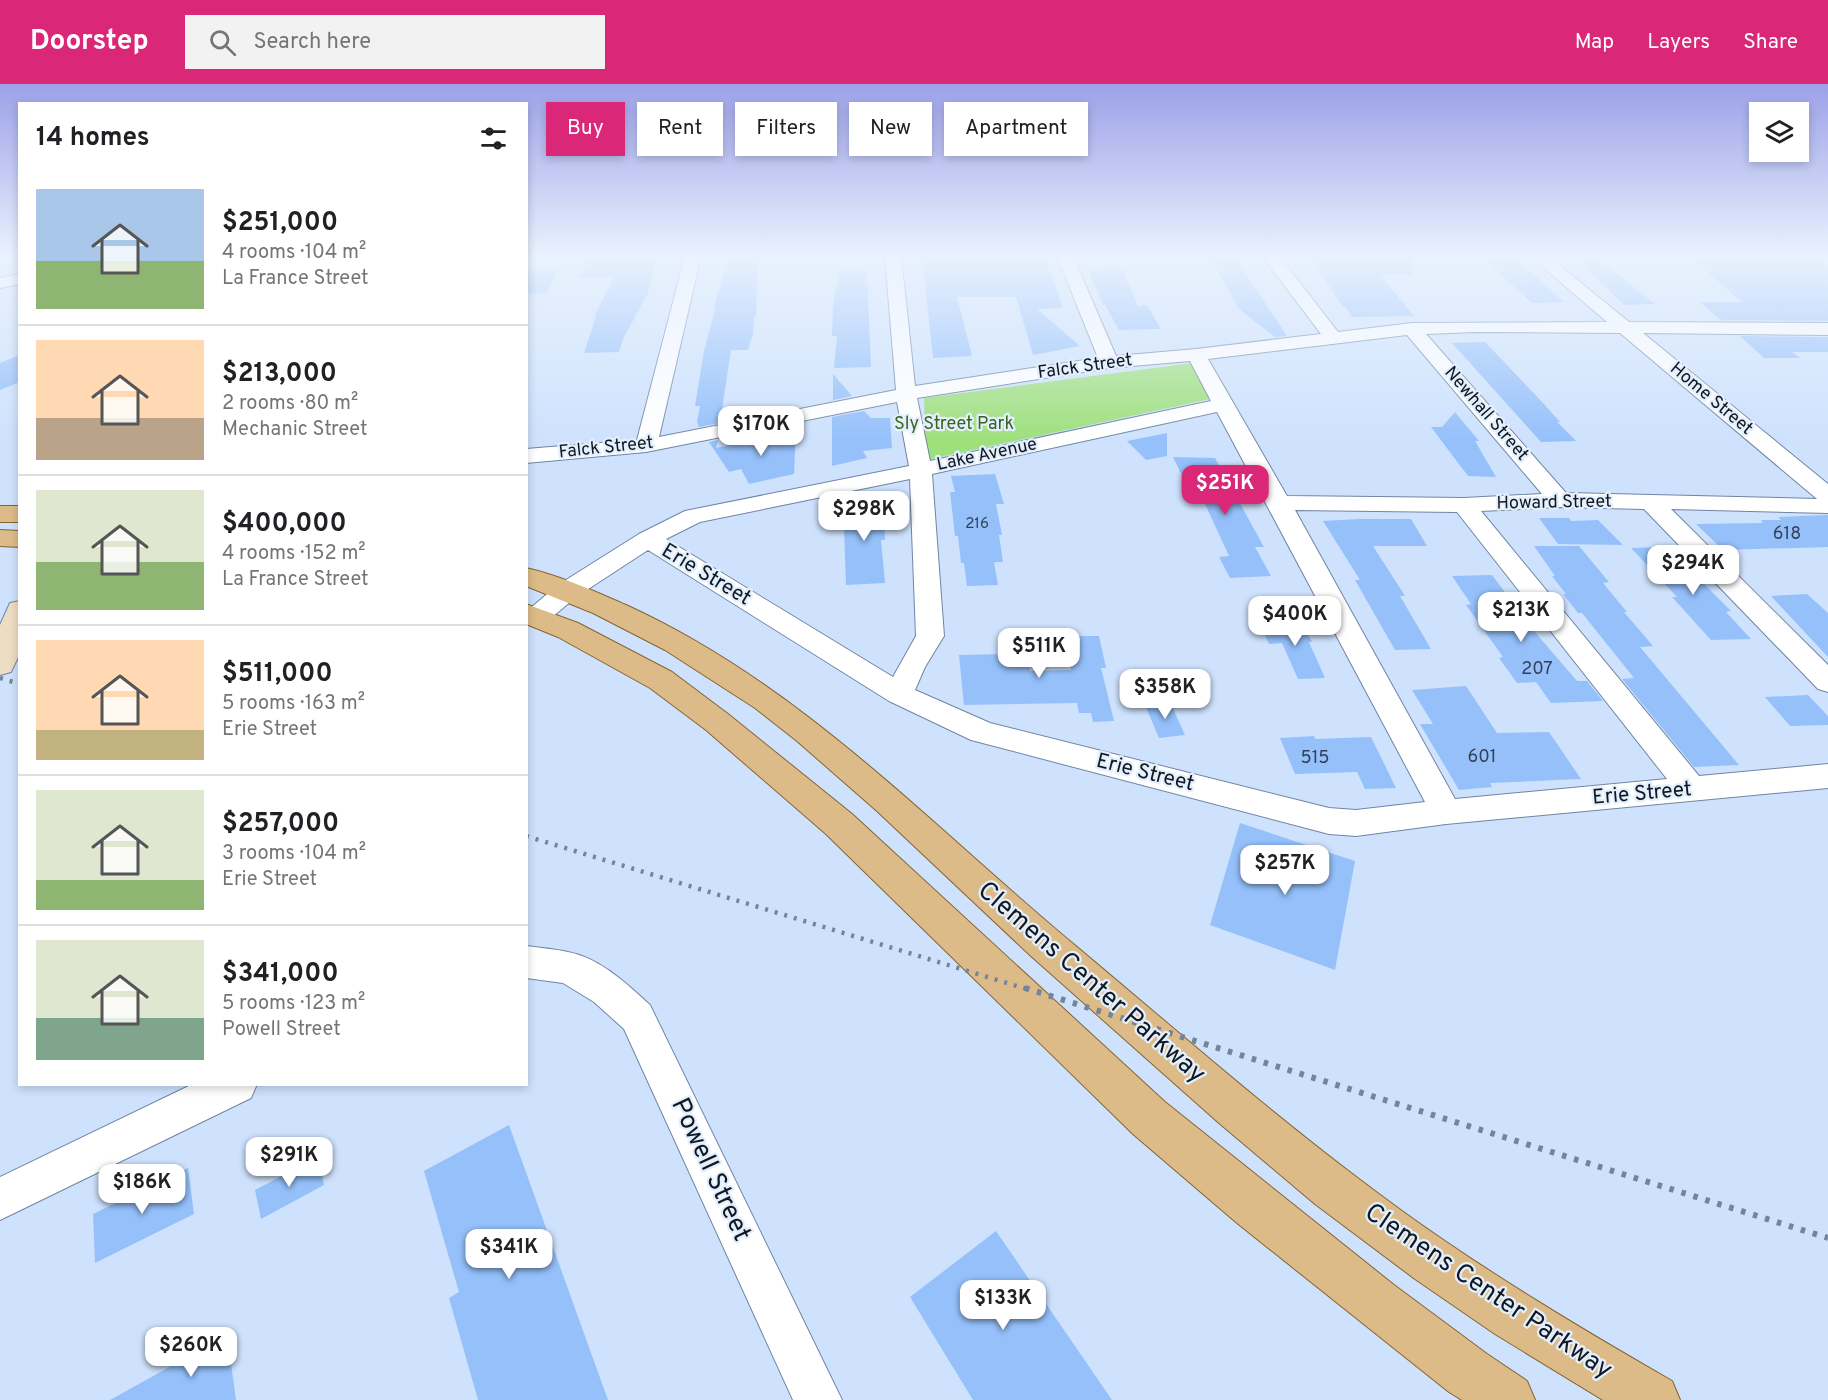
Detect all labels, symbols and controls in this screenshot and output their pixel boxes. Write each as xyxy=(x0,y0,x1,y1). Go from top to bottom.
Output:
search box xyxy=(185,15,605,69)
text: Doorstep xyxy=(30,24,149,60)
icon: search xyxy=(206,26,239,59)
text: Search here xyxy=(254,29,371,56)
text: Map xyxy=(1575,29,1614,56)
text: Layers xyxy=(1647,29,1710,56)
text: Share xyxy=(1743,29,1798,56)
chip: Buy xyxy=(546,102,625,156)
chip: Rent xyxy=(637,102,723,156)
chip: Filters xyxy=(735,102,837,156)
chip: New xyxy=(849,102,932,156)
chip: Apartment xyxy=(944,102,1088,156)
map controls xyxy=(1749,102,1809,162)
button: layers xyxy=(1749,102,1809,162)
text: 14 homes xyxy=(36,122,150,155)
icon: filters xyxy=(477,122,510,155)
text: $251,000 xyxy=(222,207,338,240)
icon: home xyxy=(84,213,156,285)
text: 4 rooms · 104 m² xyxy=(222,240,366,266)
text: La France Street xyxy=(222,266,369,292)
street label: Falck Street xyxy=(1036,349,1134,385)
text: $213,000 xyxy=(222,358,337,391)
street label: Home Street xyxy=(1665,358,1757,440)
street label: Newhall Street xyxy=(1439,362,1533,466)
icon: home xyxy=(84,364,156,436)
text: 2 rooms · 80 m² xyxy=(222,391,358,417)
pin: $170K xyxy=(719,406,803,457)
text: $170K xyxy=(732,412,790,438)
park label: Sly Street Park xyxy=(894,413,1014,436)
text: Mechanic Street xyxy=(222,417,367,443)
street label: Falck Street xyxy=(557,432,655,464)
street label: Lake Avenue xyxy=(935,433,1039,477)
pin: $251K xyxy=(1183,465,1267,516)
text: $251K xyxy=(1196,471,1254,497)
street label: Howard Street xyxy=(1496,490,1612,516)
pin: $298K xyxy=(822,491,906,542)
text: $298K xyxy=(832,497,896,523)
text: $400,000 xyxy=(222,508,347,541)
icon: home xyxy=(84,514,156,586)
house number: 216 xyxy=(965,515,989,534)
house number: 618 xyxy=(1773,523,1801,546)
street label: Erie Street xyxy=(656,538,756,612)
text: 4 rooms · 152 m² xyxy=(222,541,366,567)
pin: $294K xyxy=(1651,545,1735,596)
text: $294K xyxy=(1661,551,1725,577)
text: La France Street xyxy=(222,567,369,593)
pin: $213K xyxy=(1479,592,1563,643)
pin: $400K xyxy=(1253,596,1337,647)
text: $213K xyxy=(1492,598,1550,624)
text: $400K xyxy=(1262,602,1328,628)
pin: $511K xyxy=(997,628,1081,679)
text: $511K xyxy=(1012,634,1066,660)
text: $511,000 xyxy=(222,658,333,691)
house number: 207 xyxy=(1521,658,1553,681)
icon: home xyxy=(84,664,156,736)
pin: $358K xyxy=(1123,669,1207,720)
text: $358K xyxy=(1134,675,1196,701)
text: 5 rooms · 163 m² xyxy=(222,691,365,717)
text: Erie Street xyxy=(222,717,317,743)
house number: 601 xyxy=(1467,746,1497,769)
house number: 515 xyxy=(1300,747,1330,770)
street label: Erie Street xyxy=(1093,748,1197,798)
street label: Erie Street xyxy=(1591,776,1693,812)
text: $257,000 xyxy=(222,808,339,841)
icon: home xyxy=(84,814,156,886)
text: 3 rooms · 104 m² xyxy=(222,841,366,867)
pin: $257K xyxy=(1243,845,1327,896)
text: $257K xyxy=(1254,851,1316,877)
text: Erie Street xyxy=(222,867,317,893)
street label: Clemens Center Parkway xyxy=(970,875,1212,1091)
text: $341,000 xyxy=(222,958,339,991)
icon: home xyxy=(84,964,156,1036)
text: 5 rooms · 123 m² xyxy=(222,991,365,1017)
text: Powell Street xyxy=(222,1017,341,1043)
street label: Powell Street xyxy=(662,1093,758,1247)
pin: $291K xyxy=(247,1137,331,1188)
text: $291K xyxy=(260,1143,318,1169)
pin: $186K xyxy=(100,1164,184,1215)
text: $186K xyxy=(112,1170,172,1196)
street label: Clemens Center Parkway xyxy=(1358,1197,1618,1387)
pin: $341K xyxy=(467,1229,551,1280)
text: $341K xyxy=(479,1235,539,1261)
pin: $133K xyxy=(961,1280,1045,1331)
text: $133K xyxy=(974,1286,1032,1312)
pin: $260K xyxy=(149,1327,233,1378)
text: $260K xyxy=(159,1333,223,1359)

